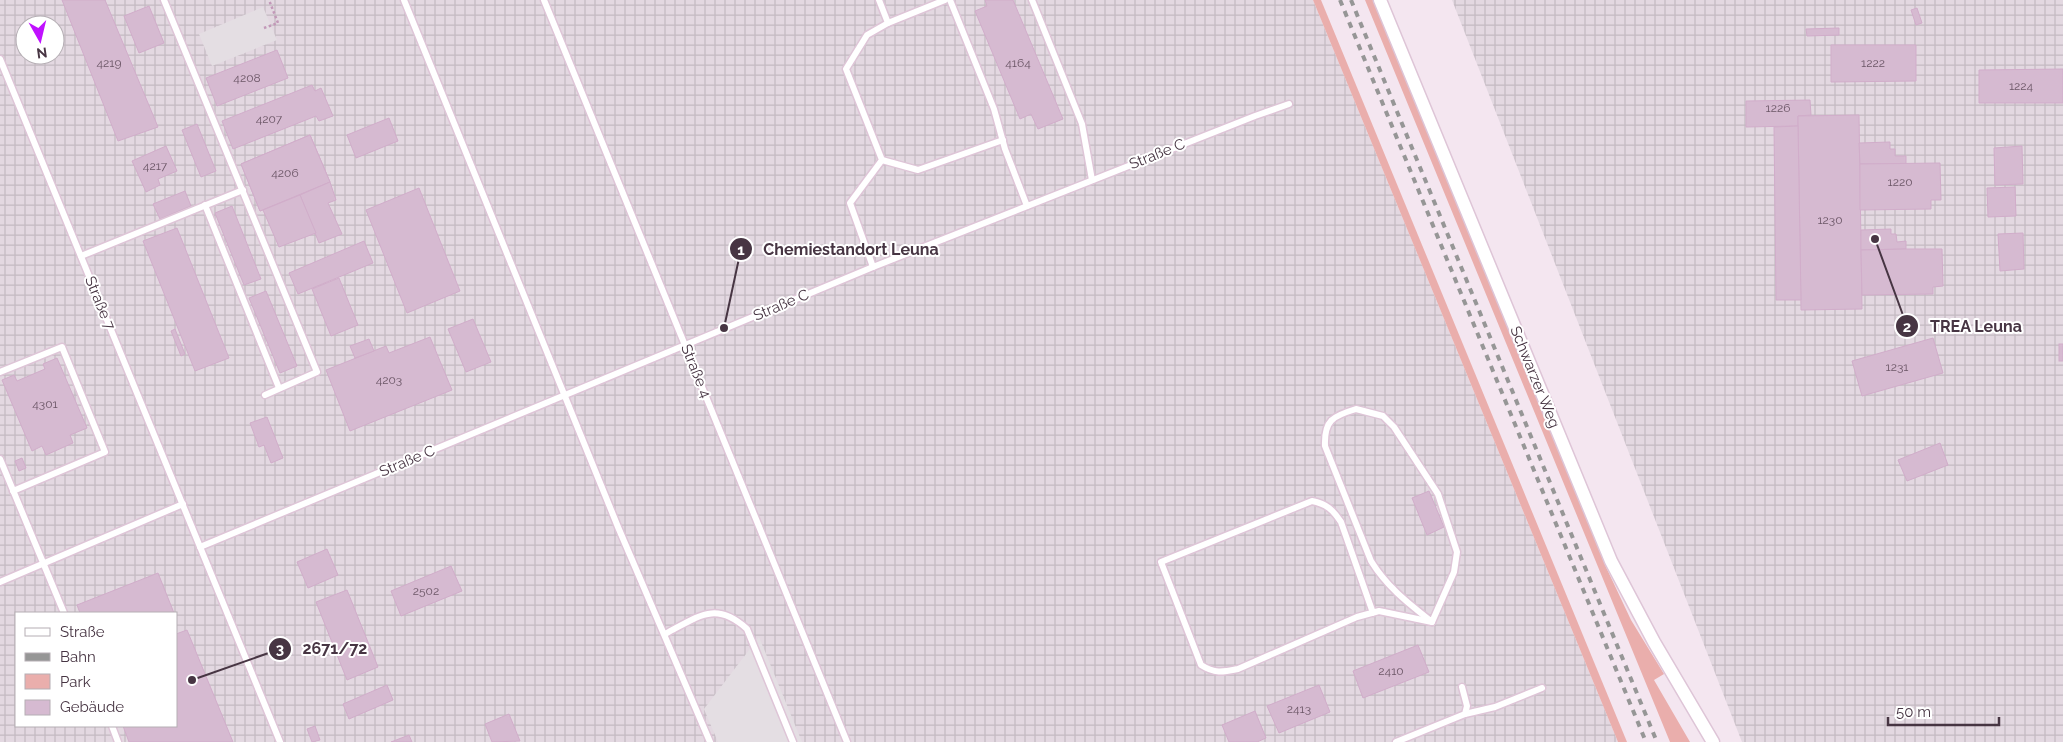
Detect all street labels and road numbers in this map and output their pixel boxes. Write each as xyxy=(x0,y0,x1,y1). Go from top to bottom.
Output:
street label: Straße C xyxy=(1126,135,1188,173)
street label: Straße 7 xyxy=(81,274,119,332)
street label: Straße C xyxy=(751,285,811,325)
street label: Schwarzer Weg xyxy=(1506,323,1564,431)
street label: Straße 4 xyxy=(677,341,715,401)
street label: Straße C xyxy=(377,441,437,481)

